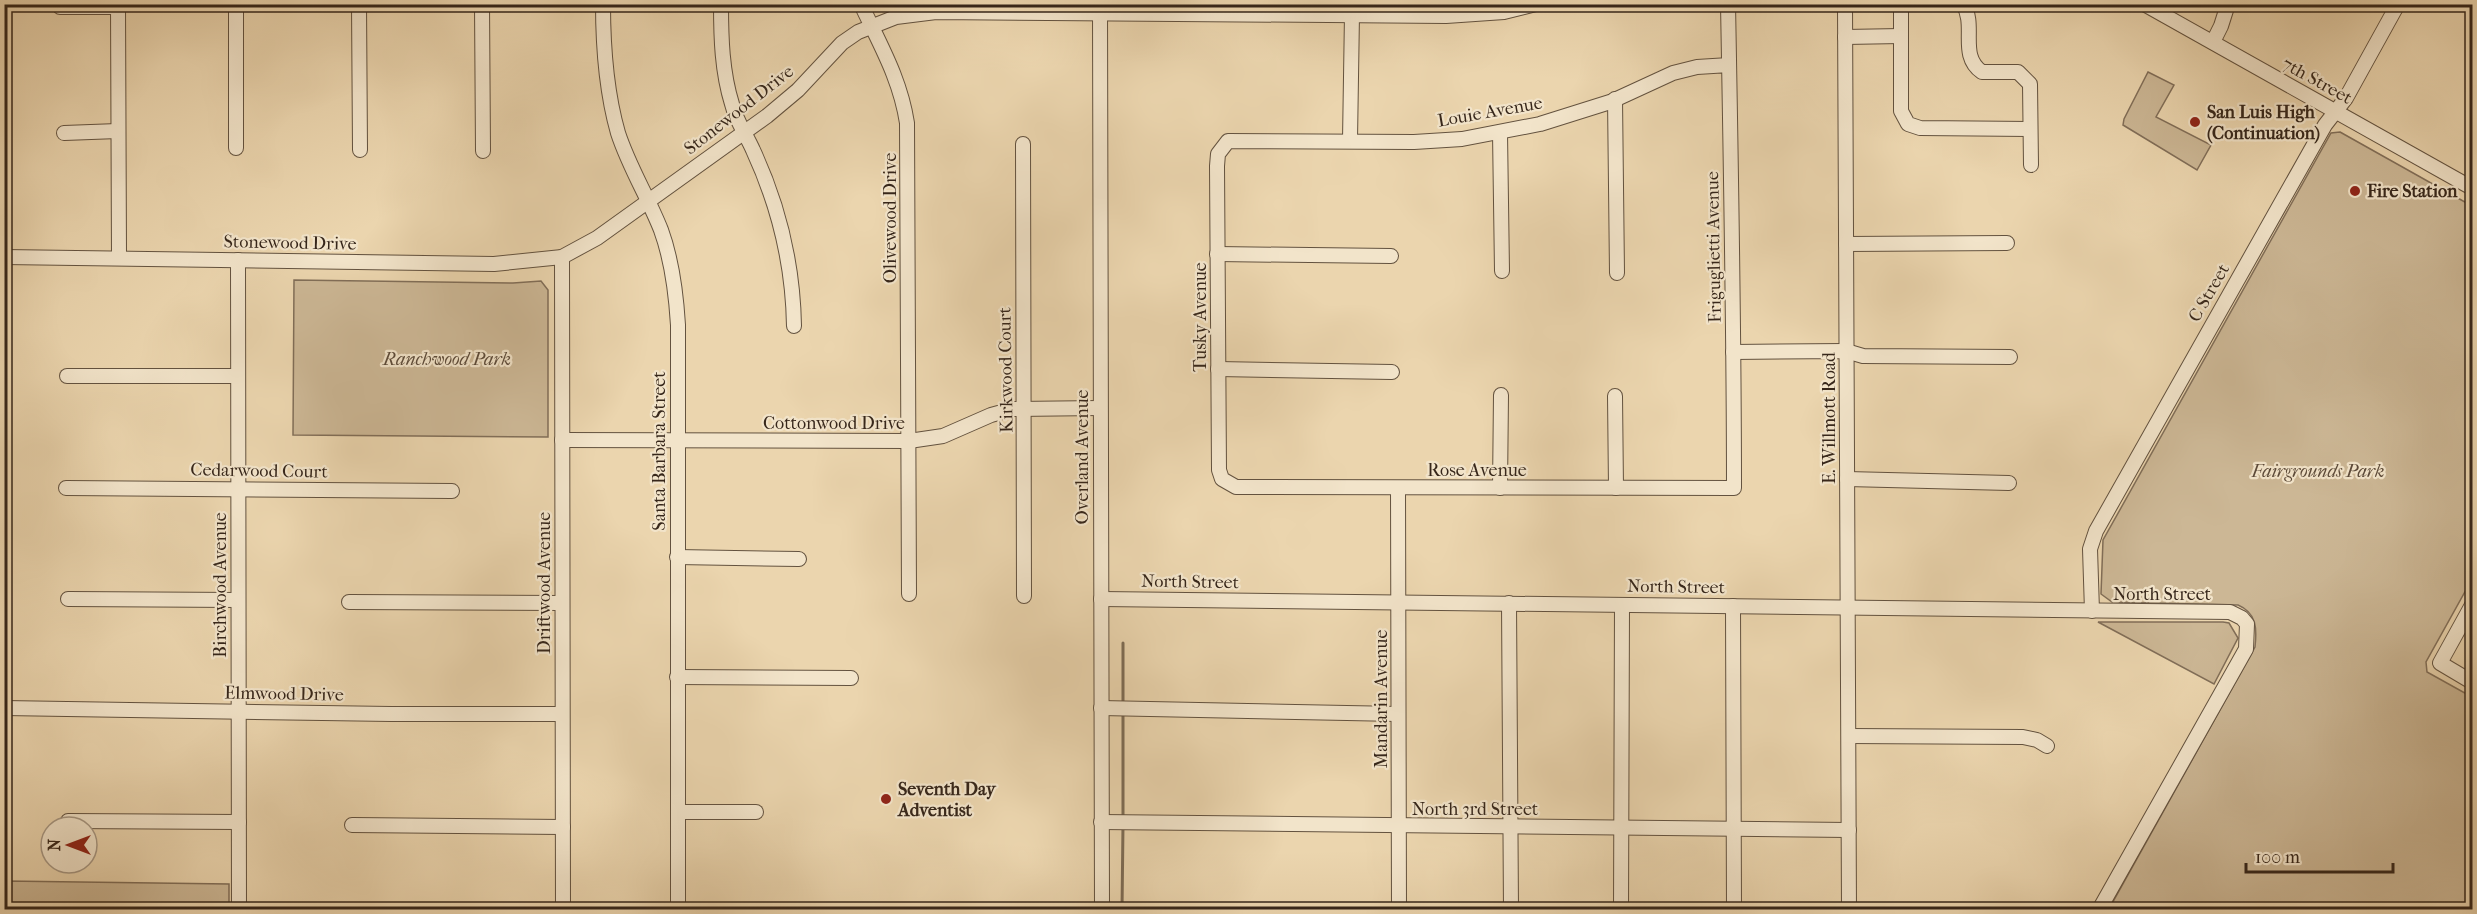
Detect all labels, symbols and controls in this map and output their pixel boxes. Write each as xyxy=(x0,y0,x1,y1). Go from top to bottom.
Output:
street label: 7th Street xyxy=(2278,53,2356,109)
street label: Stonewood Drive xyxy=(680,61,798,159)
street label: Louie Avenue xyxy=(1436,92,1544,132)
place label: San Luis High (Continuation) xyxy=(2207,102,2320,144)
marker: San Luis High (Continuation) xyxy=(2188,115,2202,129)
street label: Olivewood Drive xyxy=(880,153,901,283)
street label: Friguglietti Avenue xyxy=(1702,171,1726,323)
place label: Fire Station xyxy=(2366,181,2458,202)
marker: Fire Station xyxy=(2348,184,2362,198)
street label: Stonewood Drive xyxy=(223,231,357,255)
street label: C Street xyxy=(2184,260,2234,326)
street label: Tusky Avenue xyxy=(1190,262,1211,372)
street label: Kirkwood Court xyxy=(994,306,1018,433)
park label: Ranchwood Park xyxy=(382,349,511,370)
street label: E. Willmott Road xyxy=(1819,352,1840,484)
street label: Santa Barbara Street xyxy=(649,371,670,531)
street label: Overland Avenue xyxy=(1072,390,1093,524)
street label: Cottonwood Drive xyxy=(763,413,905,434)
street label: Cedarwood Court xyxy=(190,459,328,483)
street label: Rose Avenue xyxy=(1427,460,1527,481)
park label: Fairgrounds Park xyxy=(2251,461,2384,482)
street label: Birchwood Avenue xyxy=(210,512,231,658)
street label: Driftwood Avenue xyxy=(534,512,555,654)
street label: North Street xyxy=(1141,571,1240,593)
street label: North Street xyxy=(1627,576,1726,598)
street label: North Street xyxy=(2113,584,2212,605)
street label: Mandarin Avenue xyxy=(1371,630,1392,768)
street label: Elmwood Drive xyxy=(224,682,344,706)
place label: Seventh Day Adventist xyxy=(897,779,997,821)
marker: Seventh Day Adventist xyxy=(879,792,893,806)
street label: North 3rd Street xyxy=(1412,799,1539,820)
north arrow xyxy=(39,815,99,875)
scale bar xyxy=(2246,836,2393,874)
text: N xyxy=(45,838,64,851)
text: 100 m xyxy=(2255,847,2300,868)

